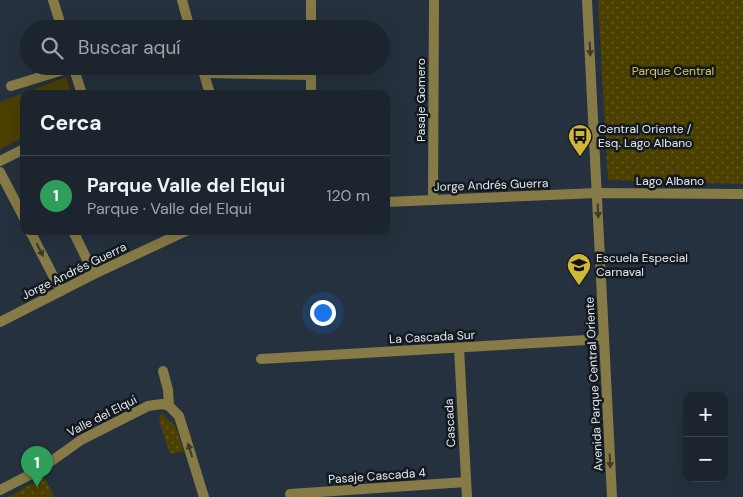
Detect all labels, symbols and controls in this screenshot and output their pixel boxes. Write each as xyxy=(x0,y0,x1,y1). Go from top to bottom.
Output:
search box xyxy=(20,20,390,75)
icon: search xyxy=(38,34,66,62)
text: Buscar aquí xyxy=(78,35,181,60)
one-way arrow xyxy=(586,41,594,57)
street label: Pasaje Gomero xyxy=(413,58,429,142)
park label: Parque Central xyxy=(632,63,714,79)
text: Cerca xyxy=(40,109,102,137)
place label: Central Oriente / Esq. Lago Albano xyxy=(598,121,692,151)
bus stop icon: Central Oriente / Esq. Lago Albano xyxy=(567,123,593,157)
text: Parque Valle del Elqui xyxy=(87,173,285,198)
street label: Lago Albano xyxy=(636,173,704,189)
street label: Jorge Andrés Guerra xyxy=(433,175,549,195)
text: 1 xyxy=(53,185,59,206)
text: 120 m xyxy=(326,185,370,206)
text: Parque · Valle del Elqui xyxy=(87,198,252,219)
one-way arrow xyxy=(595,203,603,219)
street label: Jorge Andrés Guerra xyxy=(19,239,129,303)
one-way arrow xyxy=(36,243,44,258)
place label: Escuela Especial Carnaval xyxy=(596,250,688,280)
school or university icon: Escuela Especial Carnaval xyxy=(566,252,592,286)
street label: Avenida Parque Central Oriente xyxy=(581,296,607,472)
your location xyxy=(310,300,336,326)
street label: La Cascada Sur xyxy=(389,327,476,347)
street label: Valle del Elqui xyxy=(64,392,140,440)
map controls xyxy=(683,392,728,482)
button: + xyxy=(683,392,728,437)
street label: Cascada xyxy=(441,398,459,448)
button: − xyxy=(683,437,728,482)
one-way arrow xyxy=(185,443,193,458)
pin: 1 xyxy=(21,446,53,487)
one-way arrow xyxy=(607,453,615,469)
street label: Pasaje Cascada 4 xyxy=(328,465,426,487)

